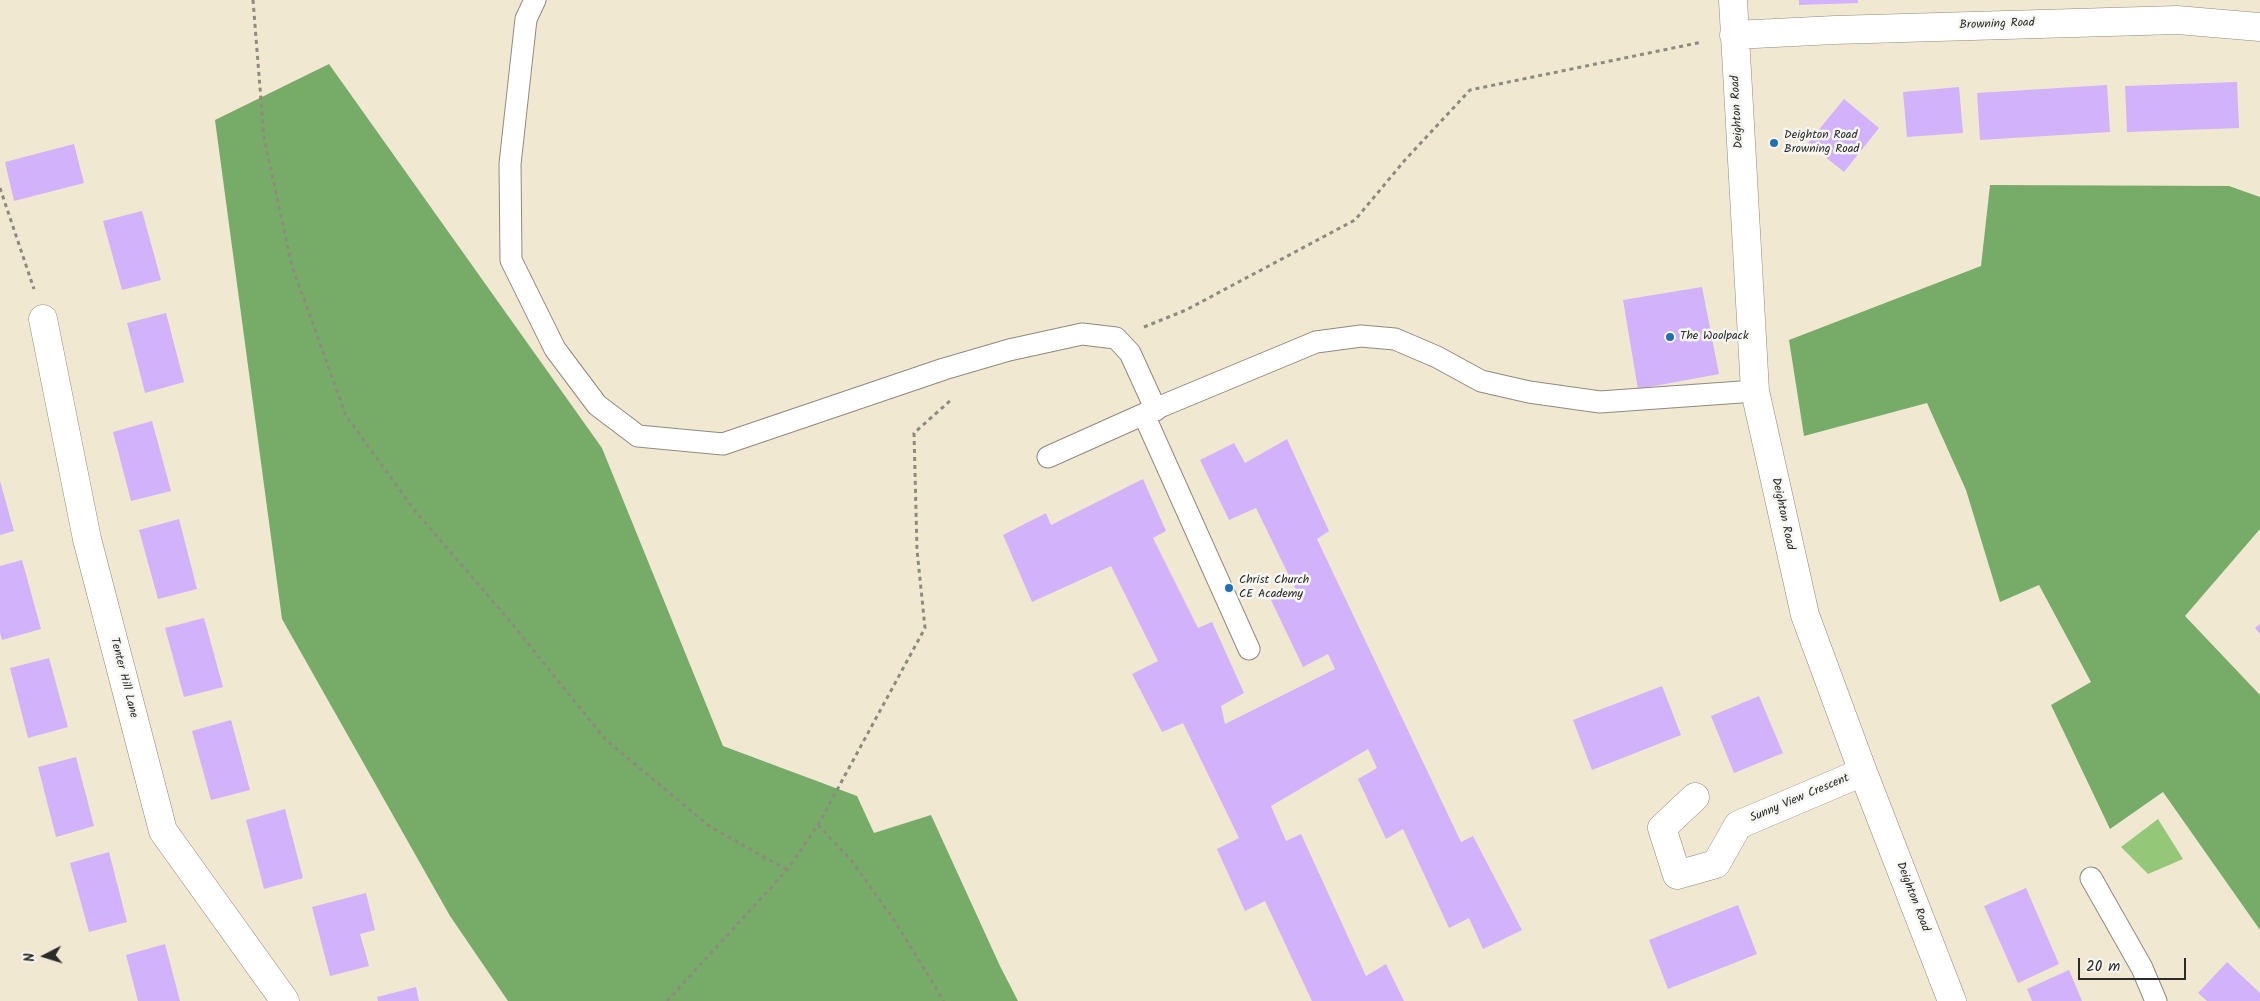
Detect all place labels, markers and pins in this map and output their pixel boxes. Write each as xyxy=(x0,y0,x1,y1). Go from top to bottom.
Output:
place label: Deighton Road Browning Road xyxy=(1784,129,1859,157)
marker: Deighton Road Browning Road xyxy=(1768,137,1780,149)
place label: The Woolpack xyxy=(1680,330,1749,344)
marker: The Woolpack xyxy=(1664,331,1676,343)
place label: Christ Church CE Academy xyxy=(1239,574,1309,602)
marker: Christ Church CE Academy xyxy=(1223,582,1235,594)

